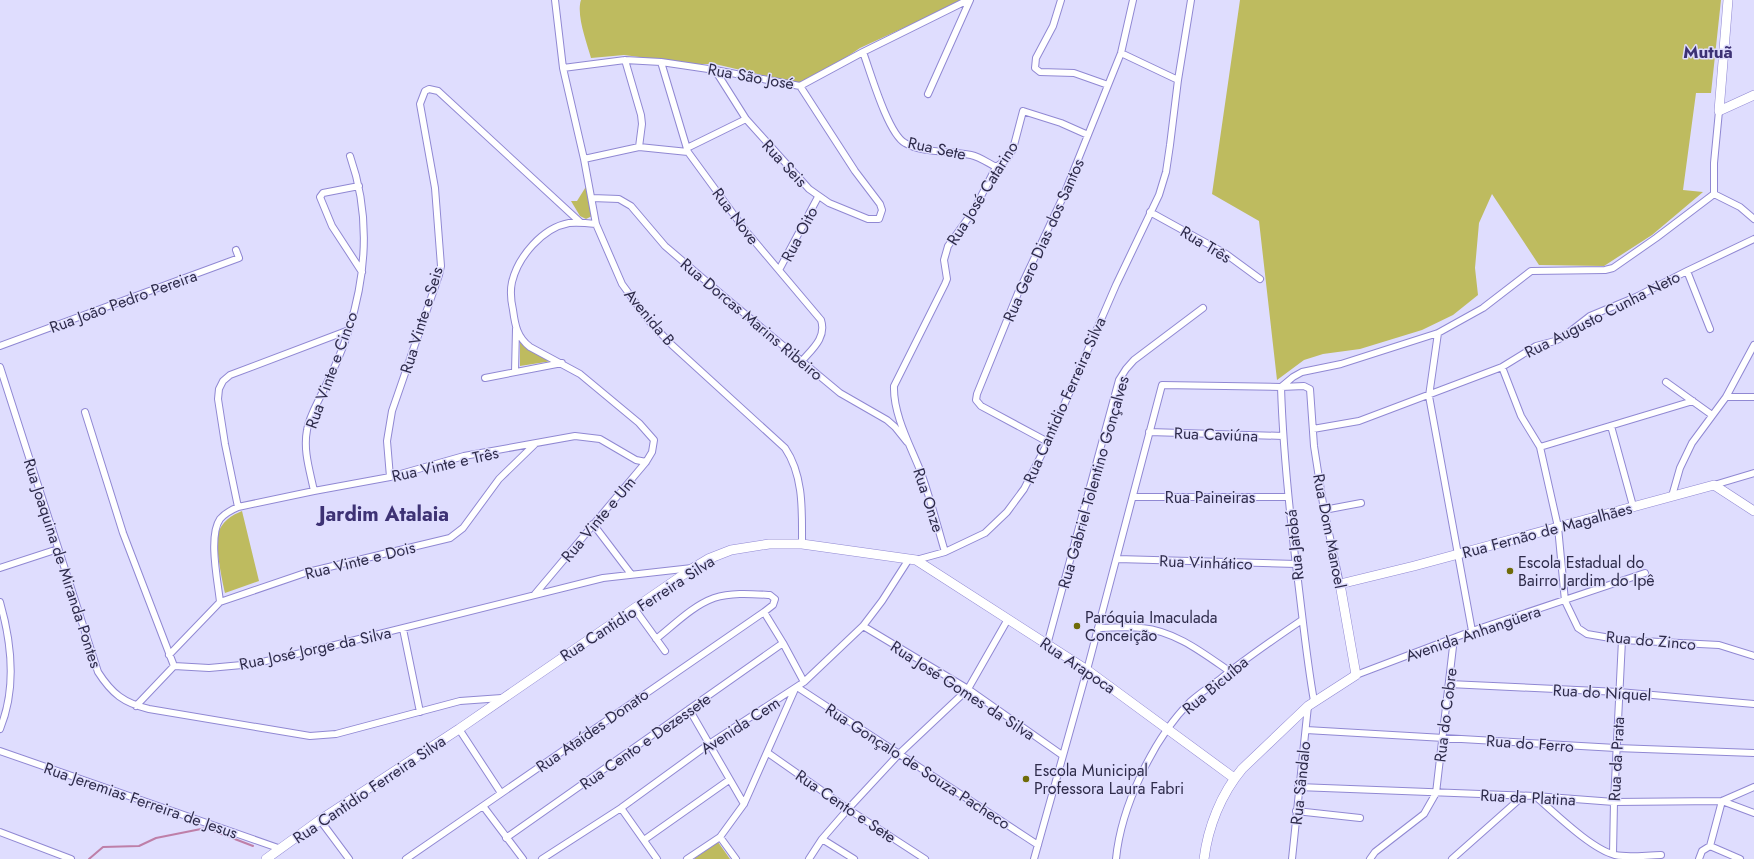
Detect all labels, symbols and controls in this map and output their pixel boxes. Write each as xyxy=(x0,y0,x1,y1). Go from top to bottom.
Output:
district label: Mutuã xyxy=(1683,40,1733,64)
street label: Rua São José xyxy=(706,58,796,95)
street label: Rua Sete xyxy=(906,131,968,166)
street label: Rua Seis xyxy=(757,134,813,192)
street label: Rua José Catarino xyxy=(941,137,1024,250)
street label: Rua Gero Dias dos Santos xyxy=(997,155,1090,325)
street label: Rua Nove xyxy=(707,183,765,249)
street label: Rua Oito xyxy=(775,202,824,266)
street label: Rua Três xyxy=(1176,220,1236,269)
street label: Rua Dorcas Marins Ribeiro xyxy=(675,253,828,386)
street label: Rua João Pedro Pereira xyxy=(46,264,200,339)
street label: Rua Vinte e Seis xyxy=(394,264,449,376)
street label: Rua Augusto Cunha Neto xyxy=(1521,265,1684,364)
street label: Avenida B xyxy=(619,284,680,351)
street label: Rua Vinte e Cinco xyxy=(300,308,363,432)
street label: Rua Cantidio Ferreira Silva xyxy=(1017,313,1112,487)
street label: Rua Gabriel Tolentino Gonçalves xyxy=(1052,373,1135,591)
street label: Rua Caviúna xyxy=(1174,422,1258,447)
street label: Rua Vinte e Três xyxy=(389,441,501,488)
street label: Rua Joaquina de Miranda Pontes xyxy=(18,455,107,671)
street label: Rua Onze xyxy=(907,465,950,535)
street label: Rua Vinte e Um xyxy=(556,472,641,567)
street label: Rua Dom Manoel xyxy=(1307,472,1352,590)
street label: Rua Paineiras xyxy=(1165,486,1255,509)
street label: Rua Fernão de Magalhães xyxy=(1460,497,1635,564)
district label: Jardim Atalaia xyxy=(315,500,449,529)
street label: Rua Jatobá xyxy=(1279,509,1310,581)
street label: Rua Vinte e Dois xyxy=(302,536,418,585)
street label: Rua Vinhático xyxy=(1159,549,1253,576)
street label: Rua Cantidio Ferreira Silva xyxy=(556,550,719,667)
place label: Escola Estadual do Bairro Jardim do Ipê xyxy=(1518,551,1655,592)
marker: Escola Estadual do Bairro Jardim do Ipê xyxy=(1505,566,1515,576)
street label: Avenida Anhangüera xyxy=(1403,600,1544,667)
place label: Paróquia Imaculada Conceição xyxy=(1085,606,1217,647)
street label: Rua José Jorge da Silva xyxy=(237,621,393,676)
marker: Paróquia Imaculada Conceição xyxy=(1072,621,1082,631)
street label: Rua do Zinco xyxy=(1605,625,1697,656)
street label: Rua Arapoca xyxy=(1035,632,1120,699)
street label: Rua José Gomes da Silva xyxy=(886,635,1039,746)
street label: Rua Bicuíba xyxy=(1177,651,1253,720)
street label: Rua do Cobre xyxy=(1428,667,1463,764)
street label: Rua do Níquel xyxy=(1552,678,1652,707)
street label: Rua Ataídes Donato xyxy=(531,683,654,778)
street label: Rua Cento e Dezessete xyxy=(575,687,716,795)
street label: Avenida Cem xyxy=(696,691,785,760)
street label: Rua Gonçalo de Souza Pacheco xyxy=(821,698,1015,835)
street label: Rua da Prata xyxy=(1603,716,1630,802)
street label: Rua do Ferro xyxy=(1485,729,1575,758)
street label: Rua Cantidio Ferreira Silva xyxy=(288,730,450,849)
street label: Rua Sândalo xyxy=(1285,740,1316,826)
street label: Rua Jeremias Ferreira de Jesus xyxy=(41,756,241,844)
place label: Escola Municipal Professora Laura Fabri xyxy=(1034,759,1184,800)
street label: Rua Cento e Sete xyxy=(791,764,901,849)
marker: Escola Municipal Professora Laura Fabri xyxy=(1021,774,1031,784)
street label: Rua da Platina xyxy=(1480,784,1576,811)

